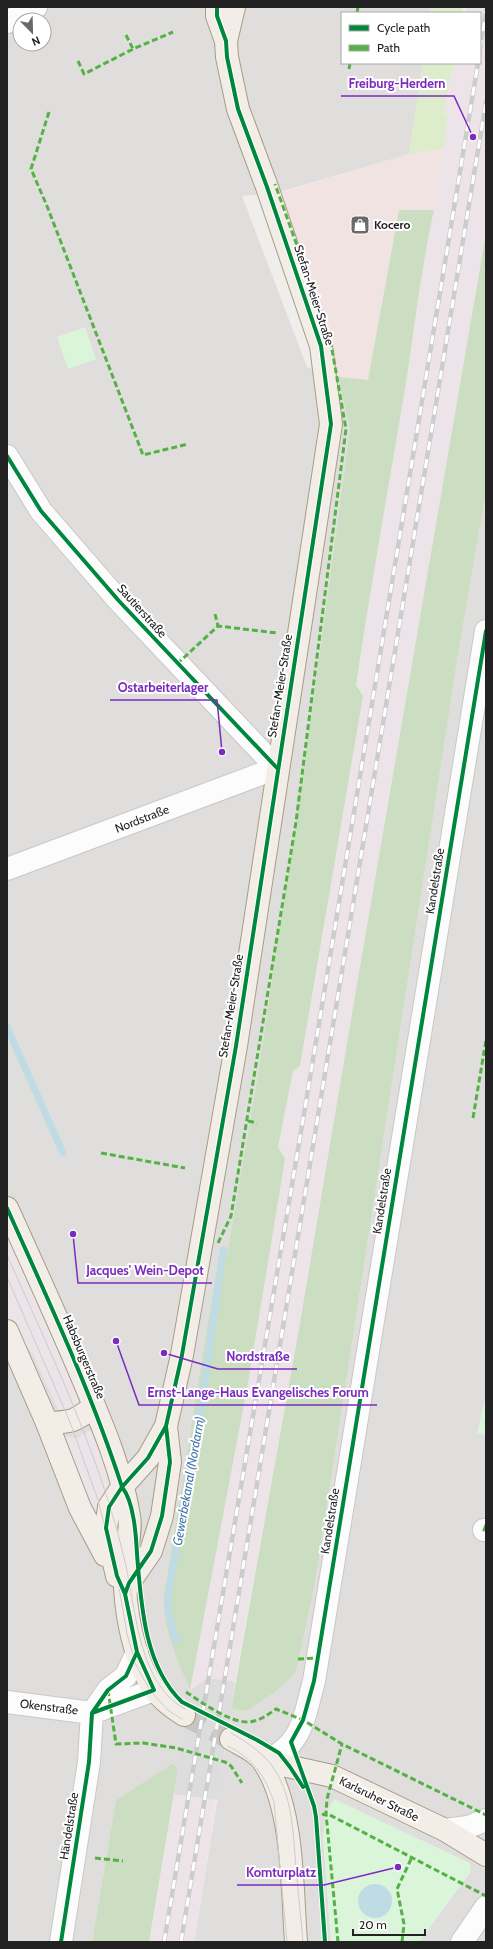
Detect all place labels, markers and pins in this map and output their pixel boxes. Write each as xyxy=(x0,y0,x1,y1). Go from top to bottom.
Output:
callout: Freiburg-Herdern xyxy=(341,71,454,96)
shop icon: Kocero xyxy=(349,214,371,236)
place label: Kocero xyxy=(374,217,410,232)
callout: Ostarbeiterlager xyxy=(110,675,217,700)
callout: Jacques' Wein-Depot xyxy=(78,1258,212,1283)
callout: Nordstraße xyxy=(218,1344,297,1369)
callout: Ernst-Lange-Haus Evangelisches Forum xyxy=(139,1380,377,1405)
callout: Komturplatz xyxy=(237,1860,324,1885)

